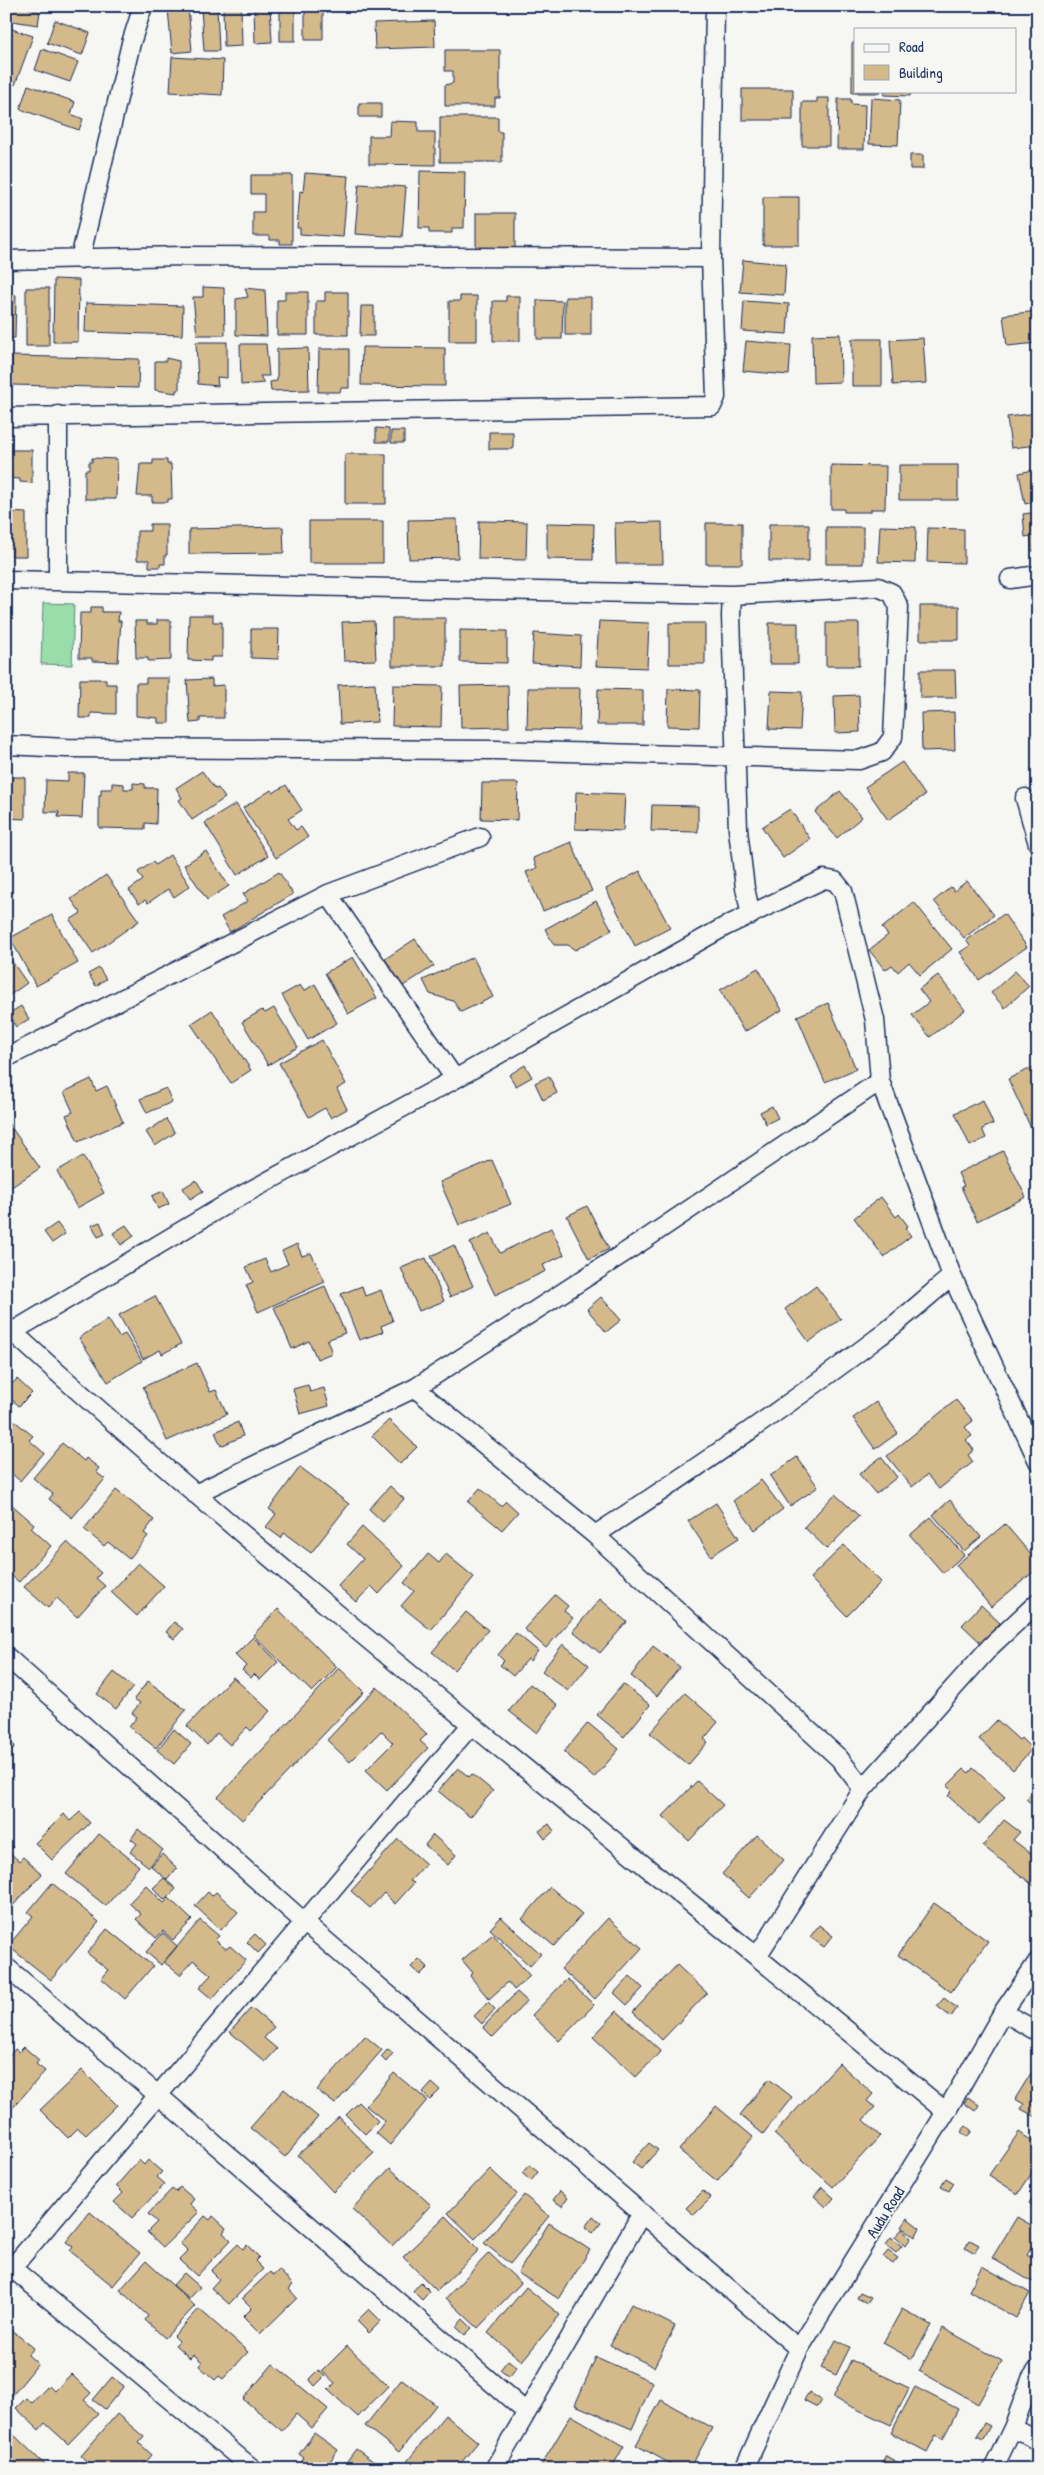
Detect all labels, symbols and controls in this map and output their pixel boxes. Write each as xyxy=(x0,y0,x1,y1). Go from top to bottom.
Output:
legend xyxy=(854,28,1016,92)
text: Road xyxy=(899,36,924,57)
text: Building xyxy=(899,62,943,83)
street label: Audu Road xyxy=(861,2182,909,2242)

